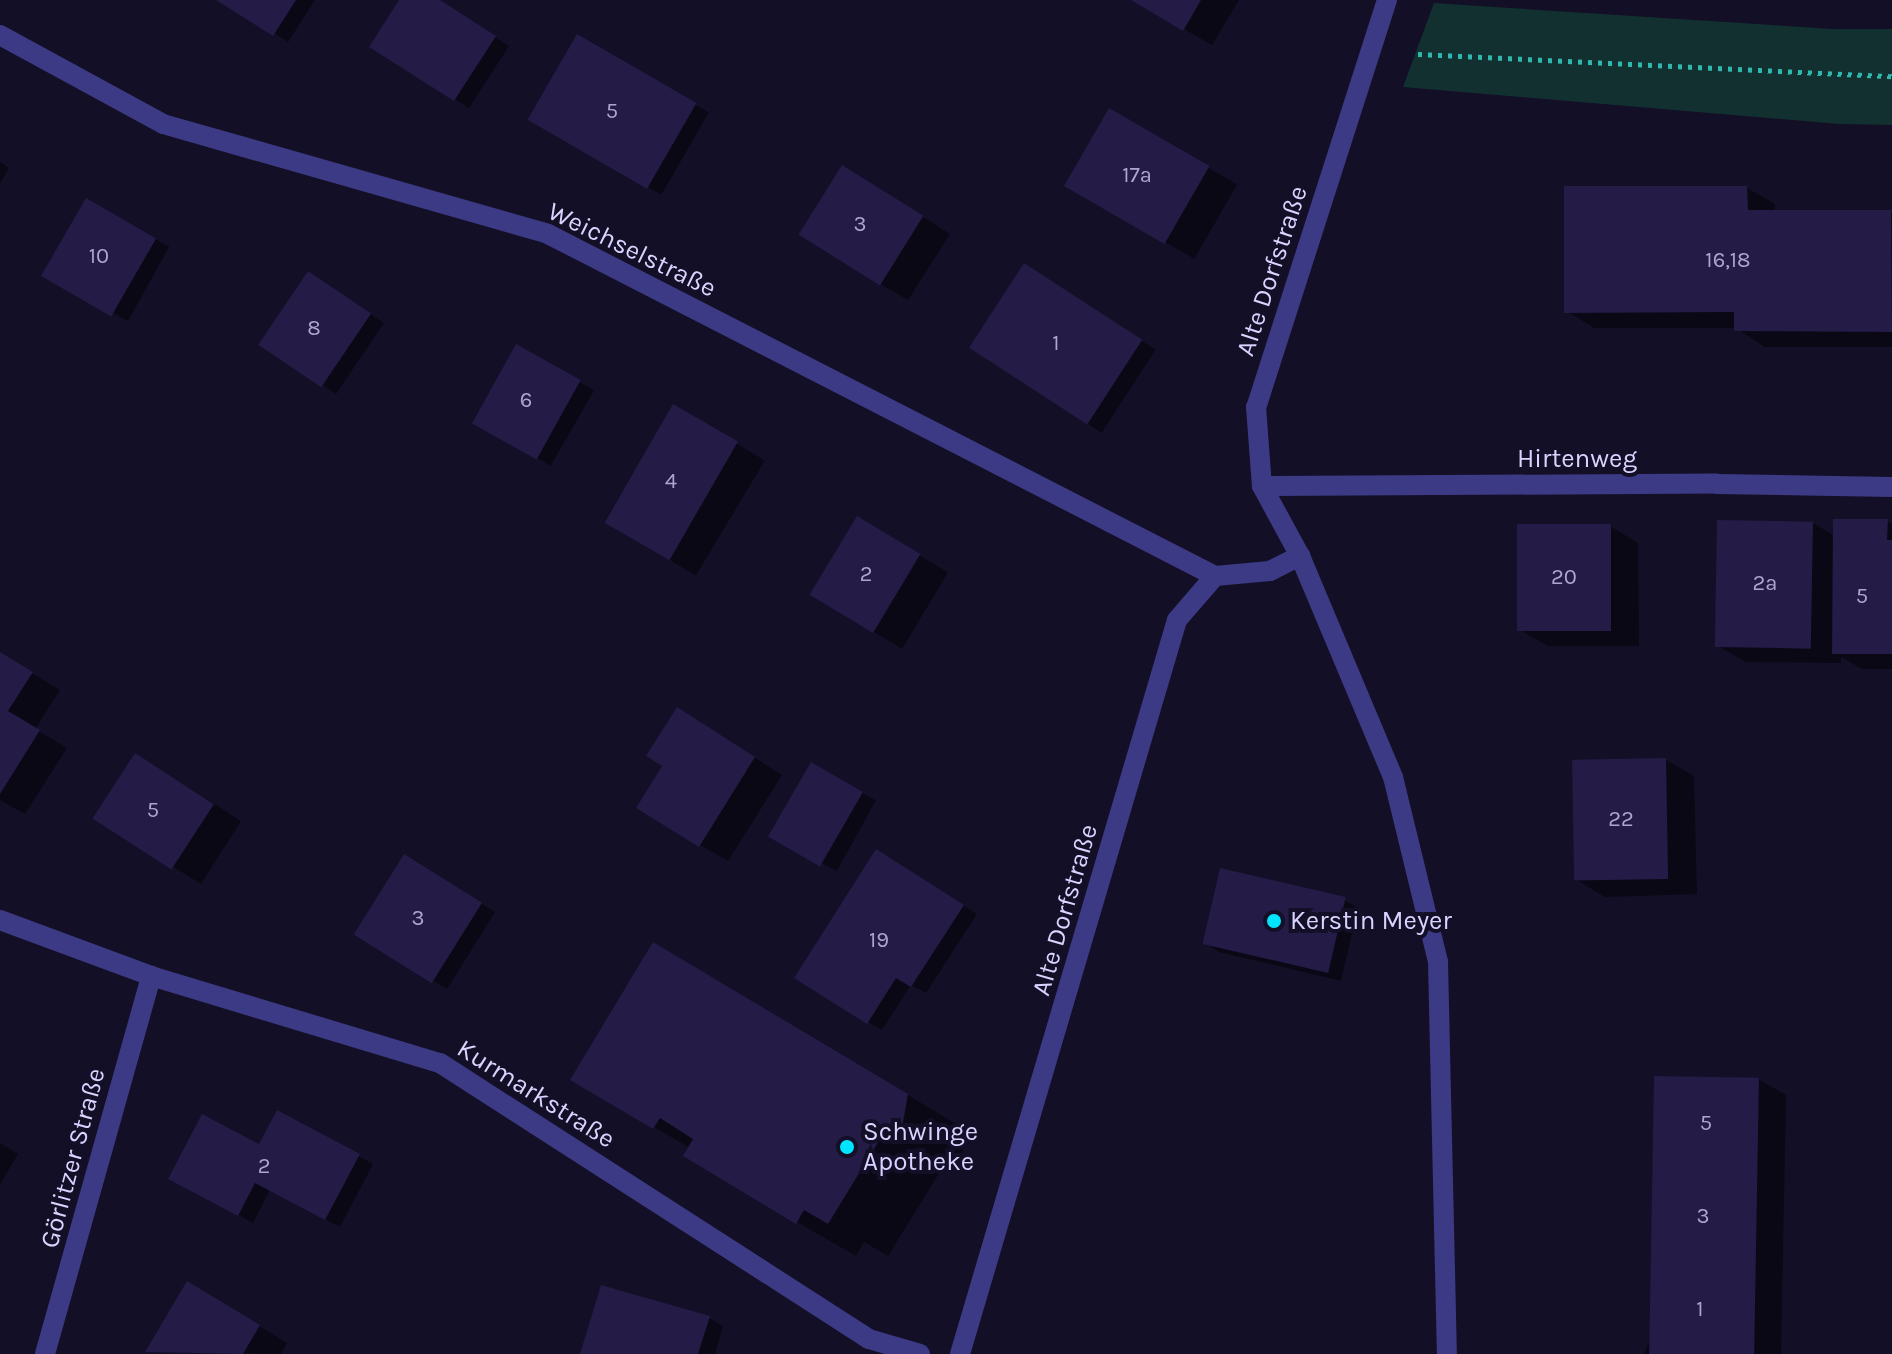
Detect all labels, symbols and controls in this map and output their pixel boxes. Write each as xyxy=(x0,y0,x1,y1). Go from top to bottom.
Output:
house number: 5 xyxy=(606,99,618,125)
house number: 17a xyxy=(1122,163,1152,189)
street label: Alte Dorfstraße xyxy=(1230,182,1314,360)
street label: Weichselstraße xyxy=(543,196,721,304)
house number: 3 xyxy=(854,212,866,238)
house number: 10 xyxy=(89,244,109,270)
house number: 16,18 xyxy=(1705,248,1751,274)
house number: 8 xyxy=(307,316,321,342)
house number: 1 xyxy=(1052,331,1060,357)
house number: 6 xyxy=(520,388,532,414)
street label: Hirtenweg xyxy=(1517,443,1637,475)
house number: 4 xyxy=(665,469,677,495)
house number: 2 xyxy=(860,562,872,588)
house number: 20 xyxy=(1551,565,1577,591)
house number: 2a xyxy=(1753,571,1777,597)
house number: 5 xyxy=(1856,584,1868,610)
house number: 5 xyxy=(147,798,159,824)
house number: 22 xyxy=(1608,807,1634,833)
street label: Alte Dorfstraße xyxy=(1026,821,1104,999)
place label: Kerstin Meyer xyxy=(1290,905,1452,937)
house number: 3 xyxy=(412,906,424,932)
marker: Kerstin Meyer xyxy=(1265,912,1283,930)
house number: 19 xyxy=(869,928,889,954)
street label: Kurmarkstraße xyxy=(451,1033,621,1155)
street label: Görlitzer Straße xyxy=(34,1065,112,1251)
house number: 5 xyxy=(1700,1111,1712,1137)
place label: Schwinge Apotheke xyxy=(863,1116,978,1178)
marker: Schwinge Apotheke xyxy=(838,1138,856,1156)
house number: 2 xyxy=(258,1154,270,1180)
house number: 3 xyxy=(1697,1204,1709,1230)
house number: 1 xyxy=(1696,1297,1704,1323)

